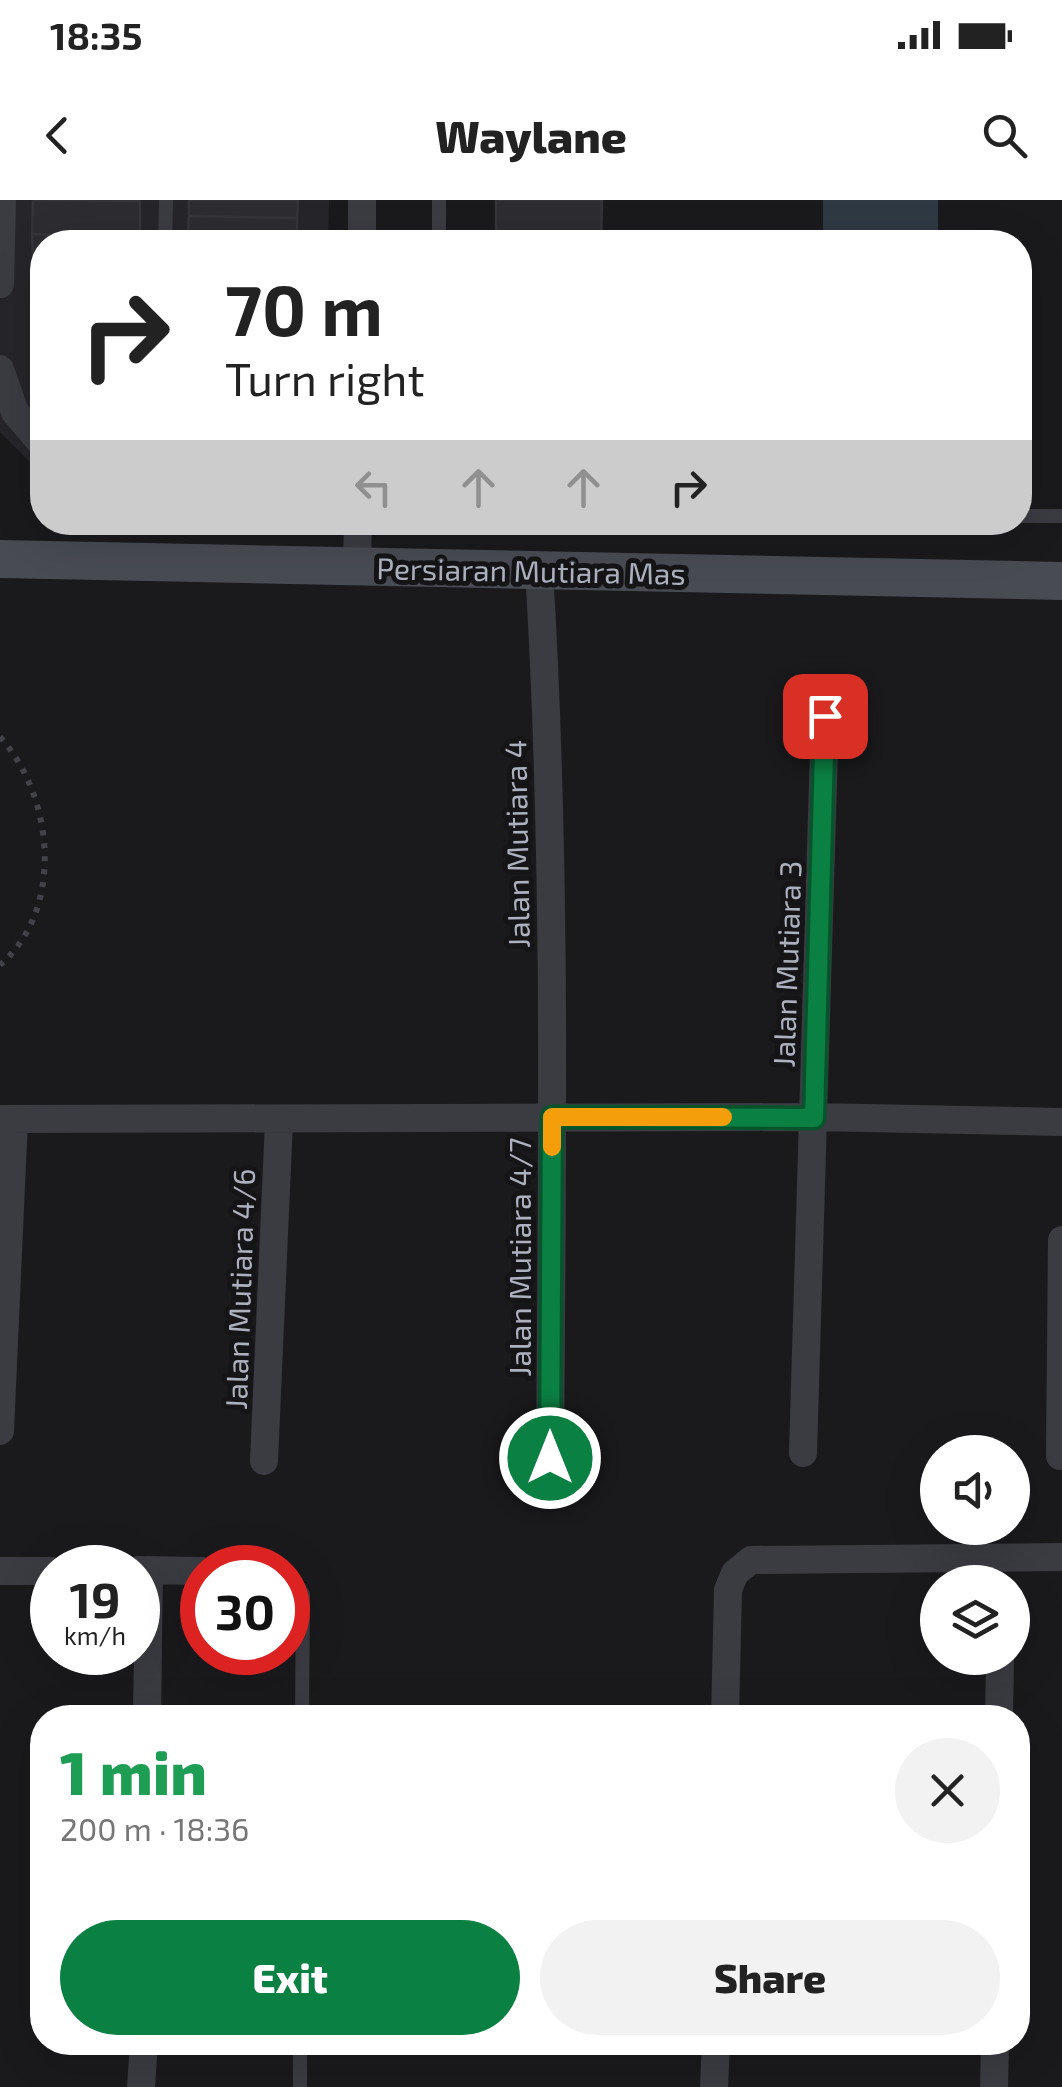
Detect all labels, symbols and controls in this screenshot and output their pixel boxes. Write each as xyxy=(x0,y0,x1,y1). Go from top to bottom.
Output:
text: 18:35 xyxy=(50,12,142,58)
icon: back xyxy=(30,108,85,163)
text: Waylane xyxy=(435,108,627,162)
icon: search xyxy=(977,108,1032,163)
text: 70 m xyxy=(225,266,383,350)
icon: right xyxy=(60,270,190,400)
text: Turn right xyxy=(225,351,425,405)
icon: left xyxy=(346,460,401,515)
icon: ahead xyxy=(451,460,506,515)
icon: ahead xyxy=(556,460,611,515)
icon: right xyxy=(661,460,716,515)
street label: Persiaran Mutiara Mas xyxy=(376,549,686,591)
pin xyxy=(783,674,868,759)
icon: arrive xyxy=(798,689,853,744)
street label: Jalan Mutiara 4 xyxy=(496,739,536,949)
street label: Jalan Mutiara 3 xyxy=(764,860,808,1068)
street label: Jalan Mutiara 4/7 xyxy=(501,1137,537,1377)
street label: Jalan Mutiara 4/6 xyxy=(217,1168,261,1410)
position arrow xyxy=(498,1406,602,1510)
map controls xyxy=(920,1435,1030,1675)
button: sound xyxy=(920,1435,1030,1545)
speed limit sign: 30 xyxy=(180,1545,310,1675)
button: layers xyxy=(920,1565,1030,1675)
text: 19 xyxy=(69,1568,121,1628)
text: km/h xyxy=(64,1620,126,1650)
text: 1 min xyxy=(60,1735,207,1807)
button: close xyxy=(895,1738,1000,1843)
text: 200 m · 18:36 xyxy=(60,1809,249,1847)
button: Exit xyxy=(60,1920,520,2035)
button: Share xyxy=(540,1920,1000,2035)

